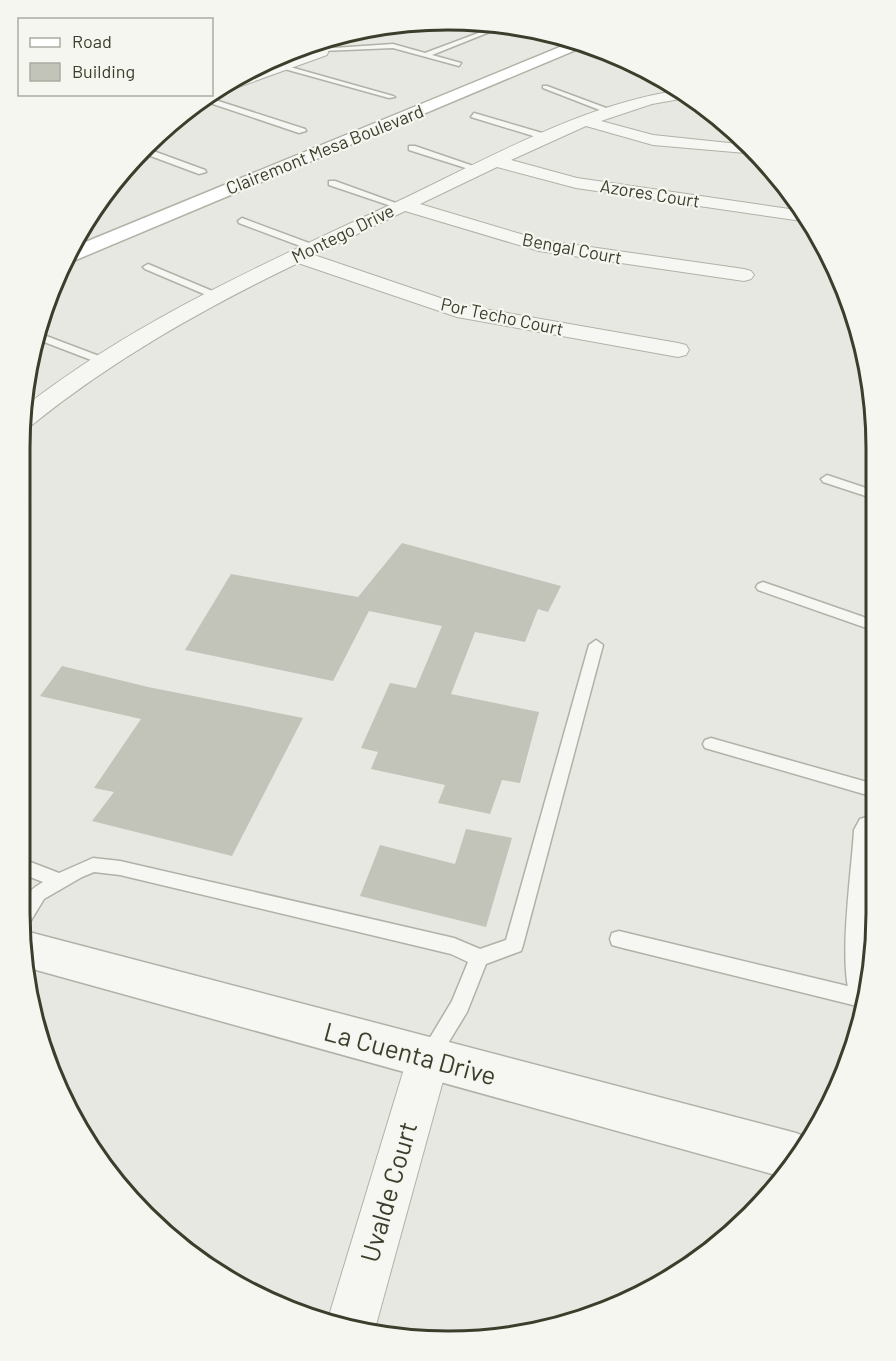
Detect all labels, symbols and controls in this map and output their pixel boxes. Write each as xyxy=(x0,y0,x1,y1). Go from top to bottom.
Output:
legend xyxy=(18,18,213,96)
text: Road xyxy=(72,30,112,52)
text: Building xyxy=(72,60,135,82)
street label: Clairemont Mesa Boulevard xyxy=(223,99,427,199)
street label: Azores Court xyxy=(599,174,702,212)
street label: Montego Drive xyxy=(288,199,397,267)
street label: Bengal Court xyxy=(521,228,624,268)
street label: Por Techo Court xyxy=(439,292,566,340)
street label: La Cuenta Drive xyxy=(321,1015,500,1090)
street label: Uvalde Court xyxy=(353,1118,422,1265)

